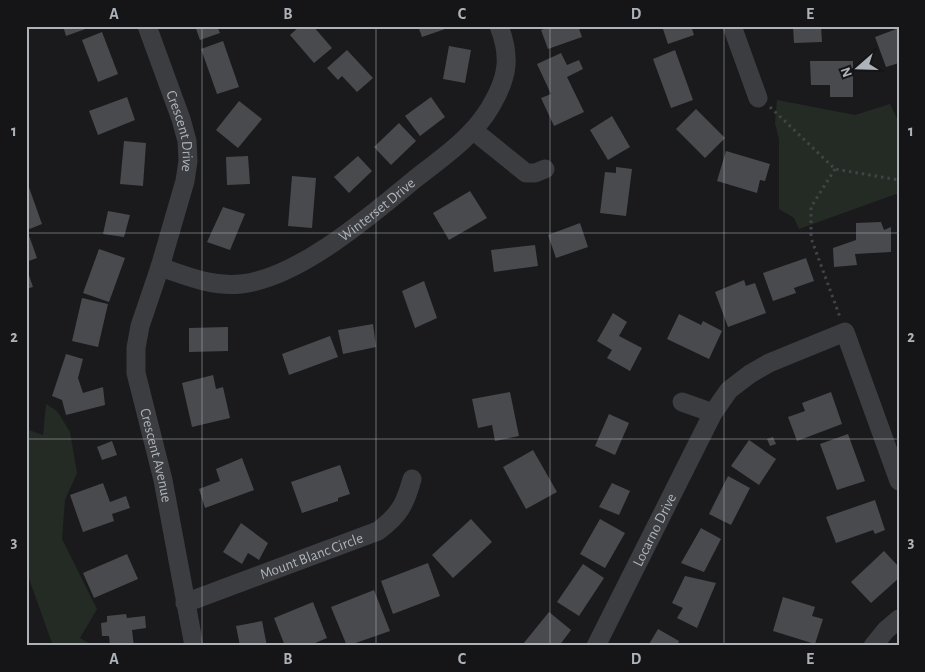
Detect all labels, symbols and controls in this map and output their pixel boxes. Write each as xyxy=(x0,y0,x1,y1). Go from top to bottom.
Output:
text: A xyxy=(109,6,119,22)
text: B xyxy=(283,6,293,22)
text: C xyxy=(458,6,467,22)
text: D xyxy=(631,6,642,22)
text: E xyxy=(806,6,814,22)
north arrow xyxy=(832,42,882,92)
text: N xyxy=(838,65,855,79)
street label: Crescent Drive xyxy=(164,88,196,173)
text: 1 xyxy=(11,123,17,139)
text: 1 xyxy=(908,123,914,139)
street label: Winterset Drive xyxy=(336,175,418,244)
text: 2 xyxy=(10,329,18,345)
text: 2 xyxy=(907,329,915,345)
street label: Crescent Avenue xyxy=(138,407,175,504)
street label: Locarno Drive xyxy=(630,491,679,569)
street label: Mount Blanc Circle xyxy=(258,530,365,582)
text: 3 xyxy=(11,534,18,550)
text: 3 xyxy=(908,534,915,550)
text: A xyxy=(109,651,119,667)
text: B xyxy=(283,651,293,667)
text: C xyxy=(458,651,467,667)
text: D xyxy=(631,651,642,667)
text: E xyxy=(806,651,814,667)

